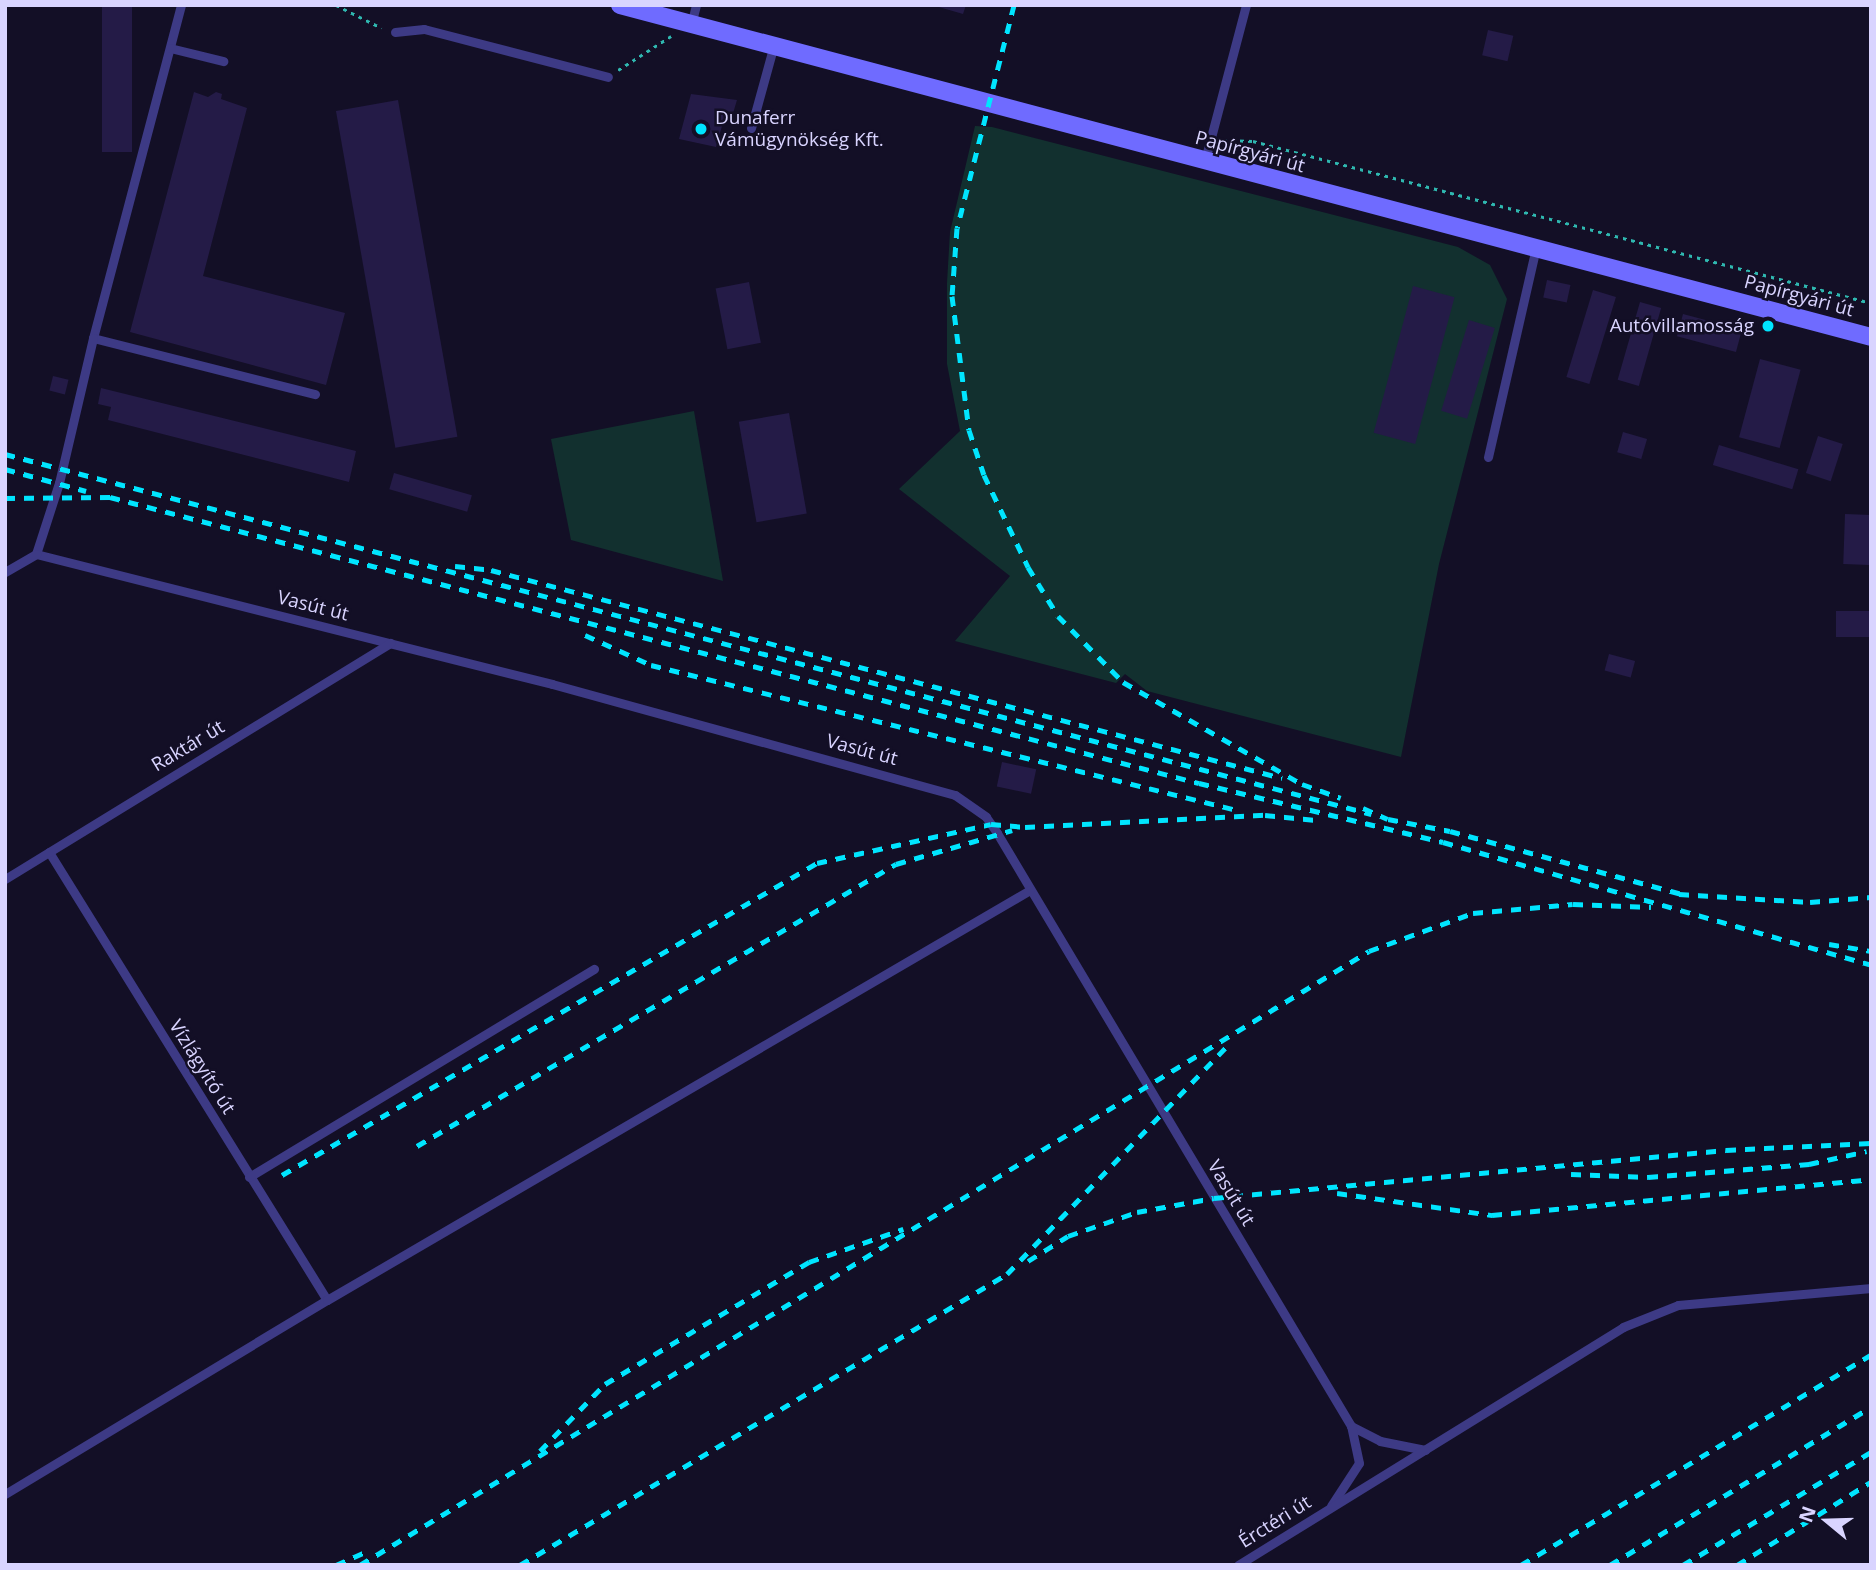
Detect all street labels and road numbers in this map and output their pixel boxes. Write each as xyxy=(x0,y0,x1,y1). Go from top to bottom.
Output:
street label: Papírgyári út xyxy=(1193,126,1307,178)
street label: Papírgyári út xyxy=(1742,270,1856,322)
street label: Vasút út xyxy=(275,586,351,626)
street label: Raktár út xyxy=(148,715,228,777)
street label: Vasút út xyxy=(824,730,900,770)
street label: Vízlágyító út xyxy=(164,1016,240,1118)
street label: Vasút út xyxy=(1203,1156,1259,1230)
street label: Érctéri út xyxy=(1235,1491,1315,1553)

